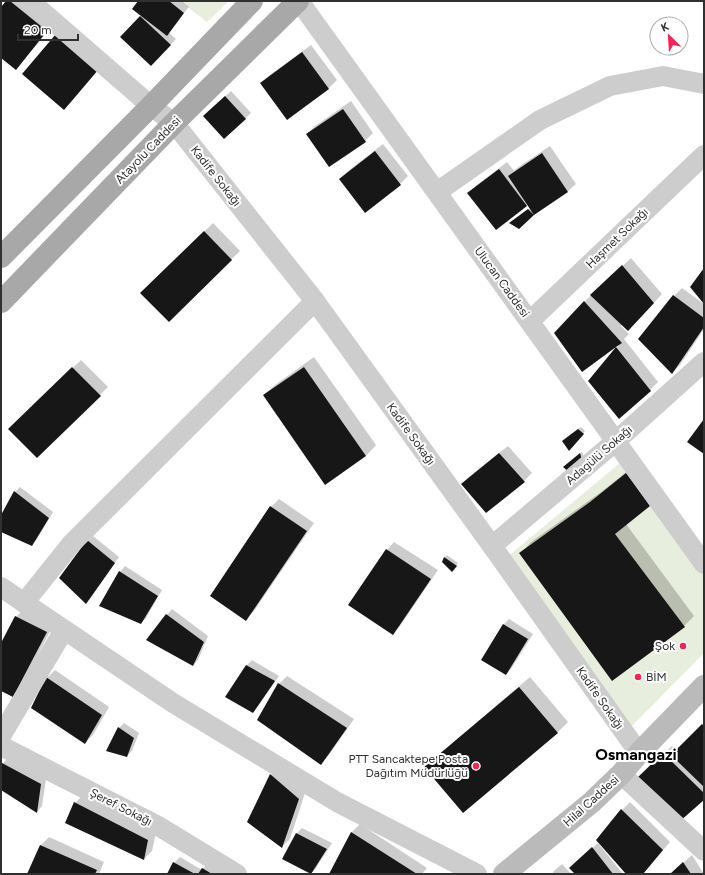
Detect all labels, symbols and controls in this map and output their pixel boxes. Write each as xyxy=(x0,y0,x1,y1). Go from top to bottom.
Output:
scale bar xyxy=(18,16,78,42)
north arrow xyxy=(649,16,689,56)
text: K xyxy=(659,20,672,35)
text: 20 m xyxy=(24,23,52,37)
street label: Atayolu Caddesi xyxy=(112,114,184,186)
street label: Kadife Sokağı xyxy=(188,143,244,209)
street label: Haşmet Sokağı xyxy=(583,205,651,271)
street label: Ulucan Caddesi xyxy=(472,244,532,320)
street label: Kadife Sokağı xyxy=(384,400,438,468)
street label: Adagülü Sokağı xyxy=(563,422,635,488)
place label: Şok xyxy=(655,639,675,653)
marker: Şok xyxy=(678,641,688,651)
street label: Kadife Sokağı xyxy=(573,664,627,732)
place label: BİM xyxy=(646,670,667,684)
marker: BİM xyxy=(633,672,643,682)
district label: Osmangazi xyxy=(595,745,677,764)
place label: PTT Sancaktepe Posta Dağıtım Müdürlüğü xyxy=(349,752,468,780)
marker: PTT Sancaktepe Posta Dağıtım Müdürlüğü xyxy=(471,761,481,771)
street label: Hilal Caddesi xyxy=(560,772,622,830)
street label: Şeref Sokağı xyxy=(88,785,154,829)

